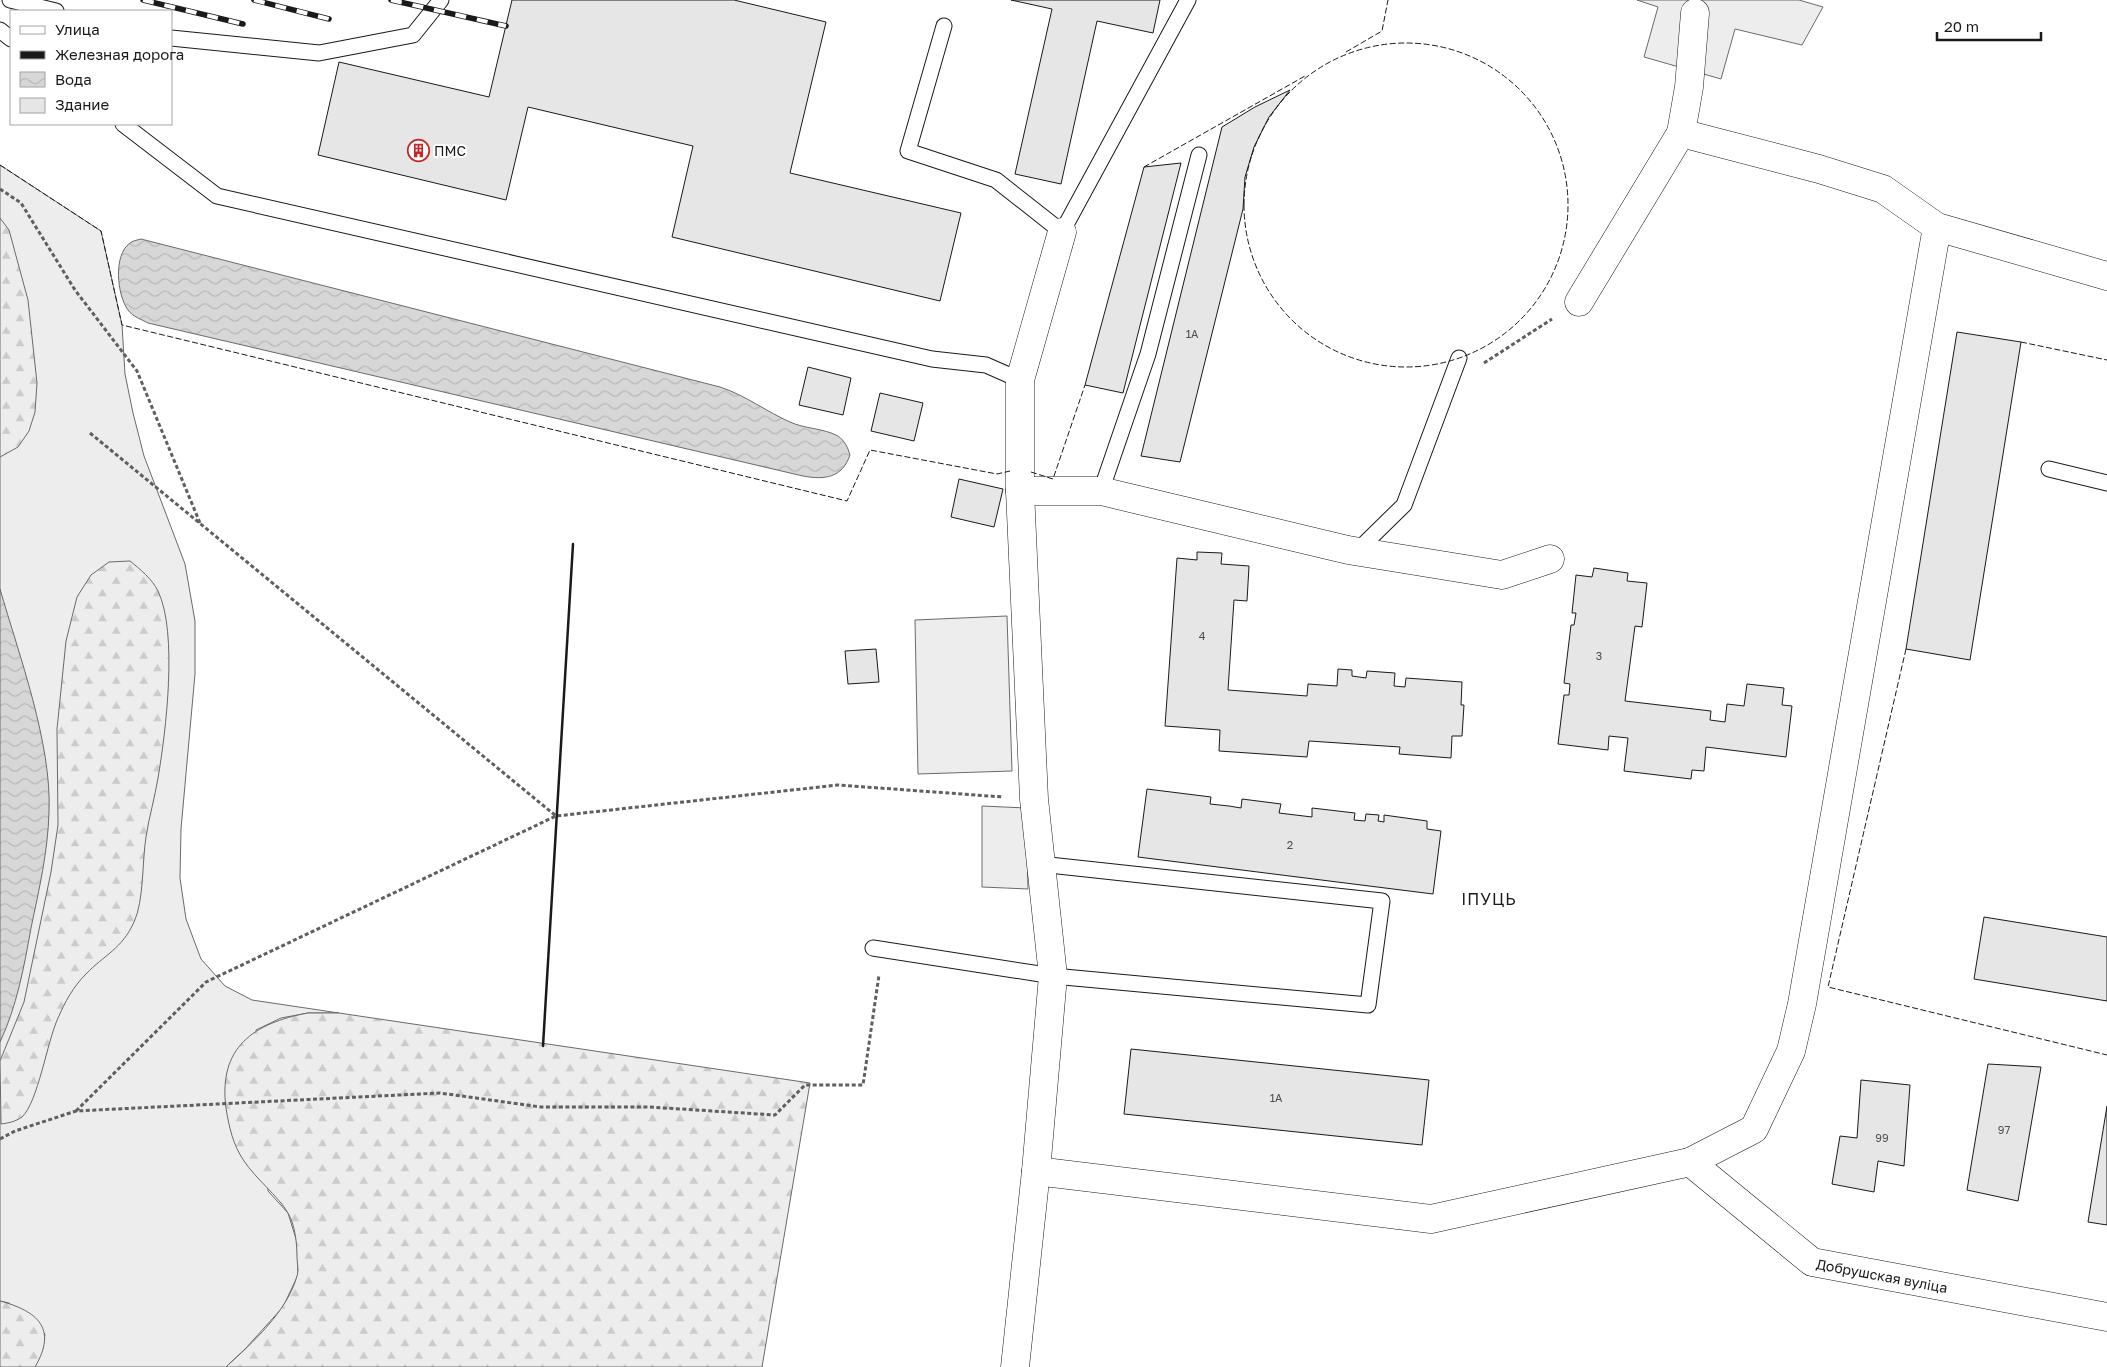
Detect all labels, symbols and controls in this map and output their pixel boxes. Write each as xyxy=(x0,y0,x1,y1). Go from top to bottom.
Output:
legend xyxy=(10,10,172,125)
scale bar xyxy=(1937,10,2041,42)
text: 20 m xyxy=(1944,17,1979,35)
text: Улица xyxy=(55,20,100,38)
text: Железная дорога xyxy=(55,45,184,63)
text: Вода xyxy=(55,70,92,88)
text: Здание xyxy=(55,95,109,113)
building icon: ПМС xyxy=(406,138,430,162)
place label: ПМС xyxy=(434,142,466,159)
house number: 1А xyxy=(1186,327,1199,340)
house number: 4 xyxy=(1199,629,1206,642)
house number: 3 xyxy=(1596,649,1602,662)
house number: 2 xyxy=(1287,838,1293,851)
district label: ІПУЦЬ xyxy=(1461,889,1517,909)
house number: 1А xyxy=(1270,1091,1283,1104)
house number: 97 xyxy=(1998,1123,2010,1136)
house number: 99 xyxy=(1875,1131,1889,1144)
street label: Добрушская вуліца xyxy=(1815,1254,1949,1296)

